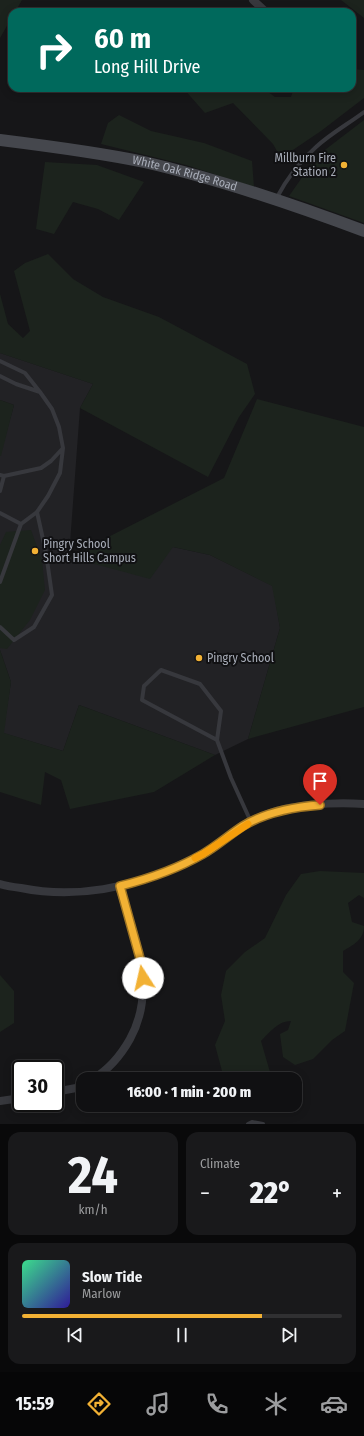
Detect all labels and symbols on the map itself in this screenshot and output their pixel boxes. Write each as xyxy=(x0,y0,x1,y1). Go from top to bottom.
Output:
place label: Millburn Fire Station 2 xyxy=(274,151,336,179)
street label: White Oak Ridge Road xyxy=(131,153,239,194)
marker: Millburn Fire Station 2 xyxy=(339,160,349,170)
place label: Pingry School Short Hills Campus xyxy=(43,537,136,565)
marker: Pingry School Short Hills Campus xyxy=(30,546,40,556)
place label: Pingry School xyxy=(207,651,274,665)
marker: Pingry School xyxy=(194,653,204,663)
pin xyxy=(303,764,337,805)
position arrow xyxy=(122,957,164,999)
speed limit sign: 30 xyxy=(12,1060,64,1112)

